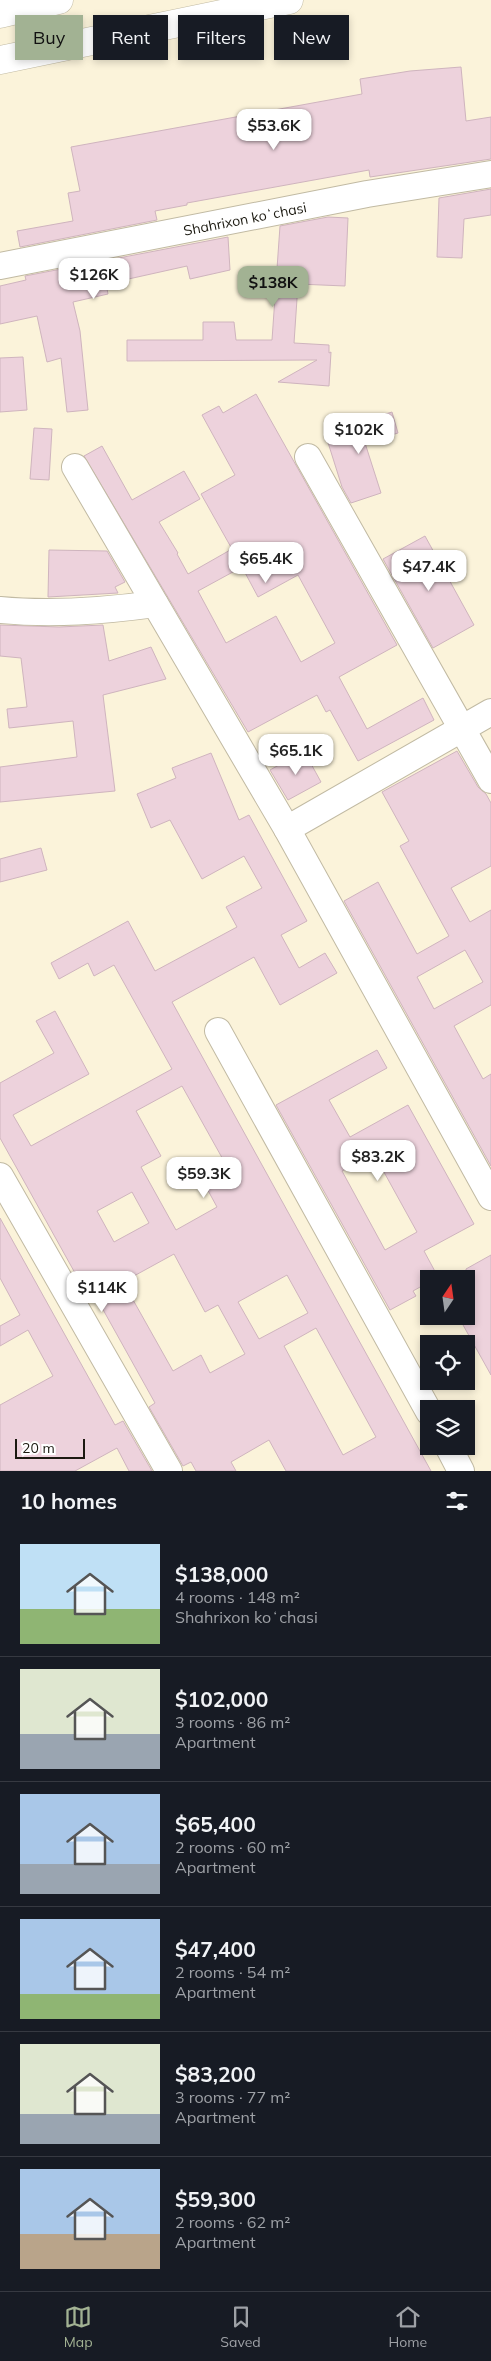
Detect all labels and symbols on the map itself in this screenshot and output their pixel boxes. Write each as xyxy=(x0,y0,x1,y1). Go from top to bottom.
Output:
pin: $53.6K xyxy=(233,108,315,151)
street label: Shahrixon koʻchasi xyxy=(182,198,308,240)
pin: $126K xyxy=(59,258,129,300)
pin: $138K xyxy=(238,266,308,308)
pin: $102K xyxy=(324,412,394,455)
pin: $65.4K xyxy=(225,542,307,584)
pin: $47.4K xyxy=(388,550,470,592)
pin: $65.1K xyxy=(255,734,337,776)
pin: $83.2K xyxy=(337,1140,419,1182)
pin: $59.3K xyxy=(163,1156,245,1199)
pin: $114K xyxy=(67,1270,137,1313)
north arrow xyxy=(420,1270,475,1325)
scale bar xyxy=(15,1436,85,1459)

